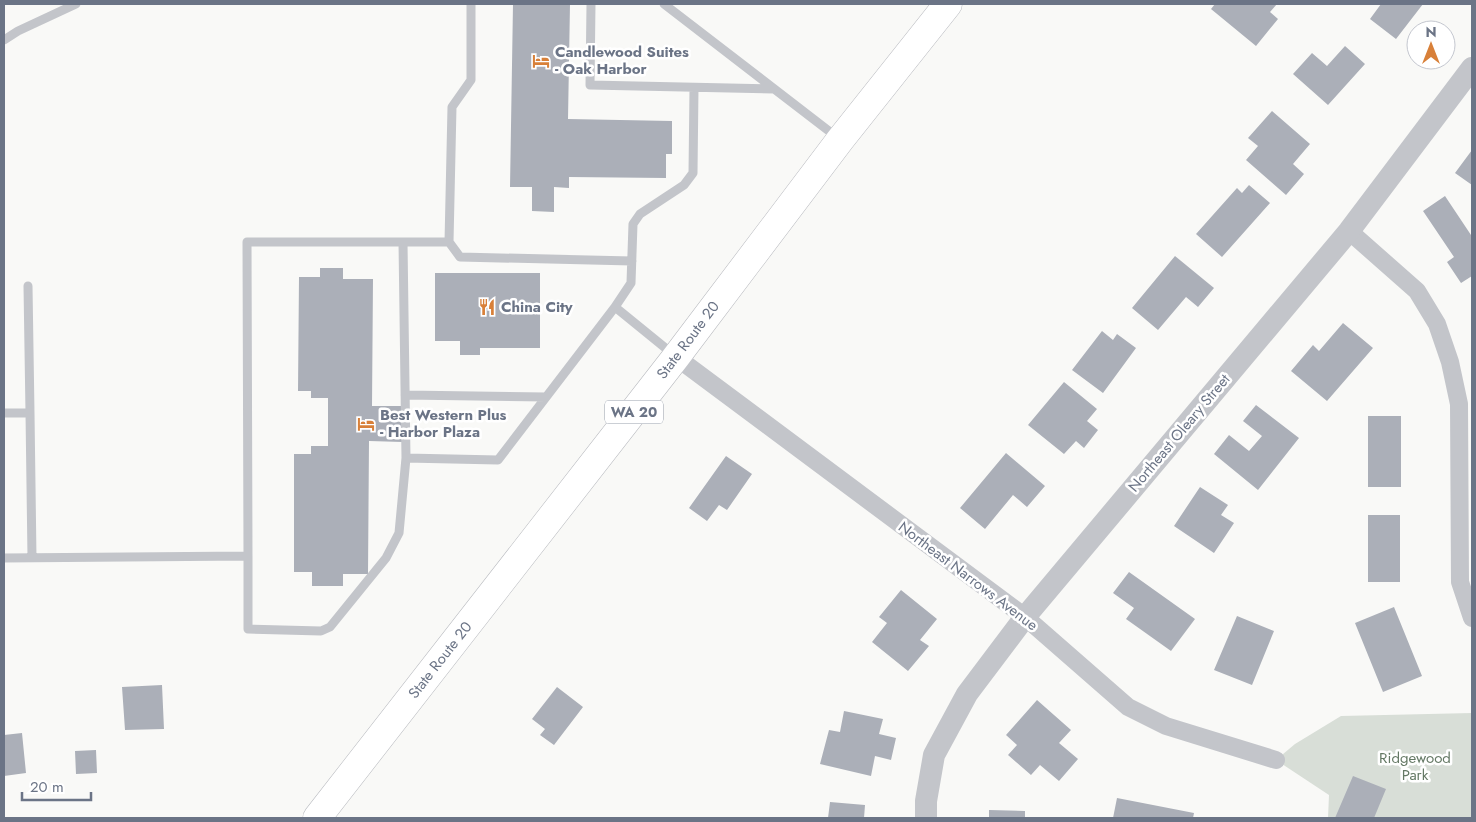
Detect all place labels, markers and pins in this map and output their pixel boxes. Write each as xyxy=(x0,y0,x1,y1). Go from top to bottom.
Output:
place label: Candlewood Suites - Oak Harbor xyxy=(555,41,689,80)
hotel icon: Candlewood Suites - Oak Harbor xyxy=(531,51,551,71)
place label: China City xyxy=(501,296,573,318)
restaurant icon: China City xyxy=(477,297,497,317)
place label: Best Western Plus - Harbor Plaza xyxy=(380,404,507,443)
hotel icon: Best Western Plus - Harbor Plaza xyxy=(356,414,376,434)

